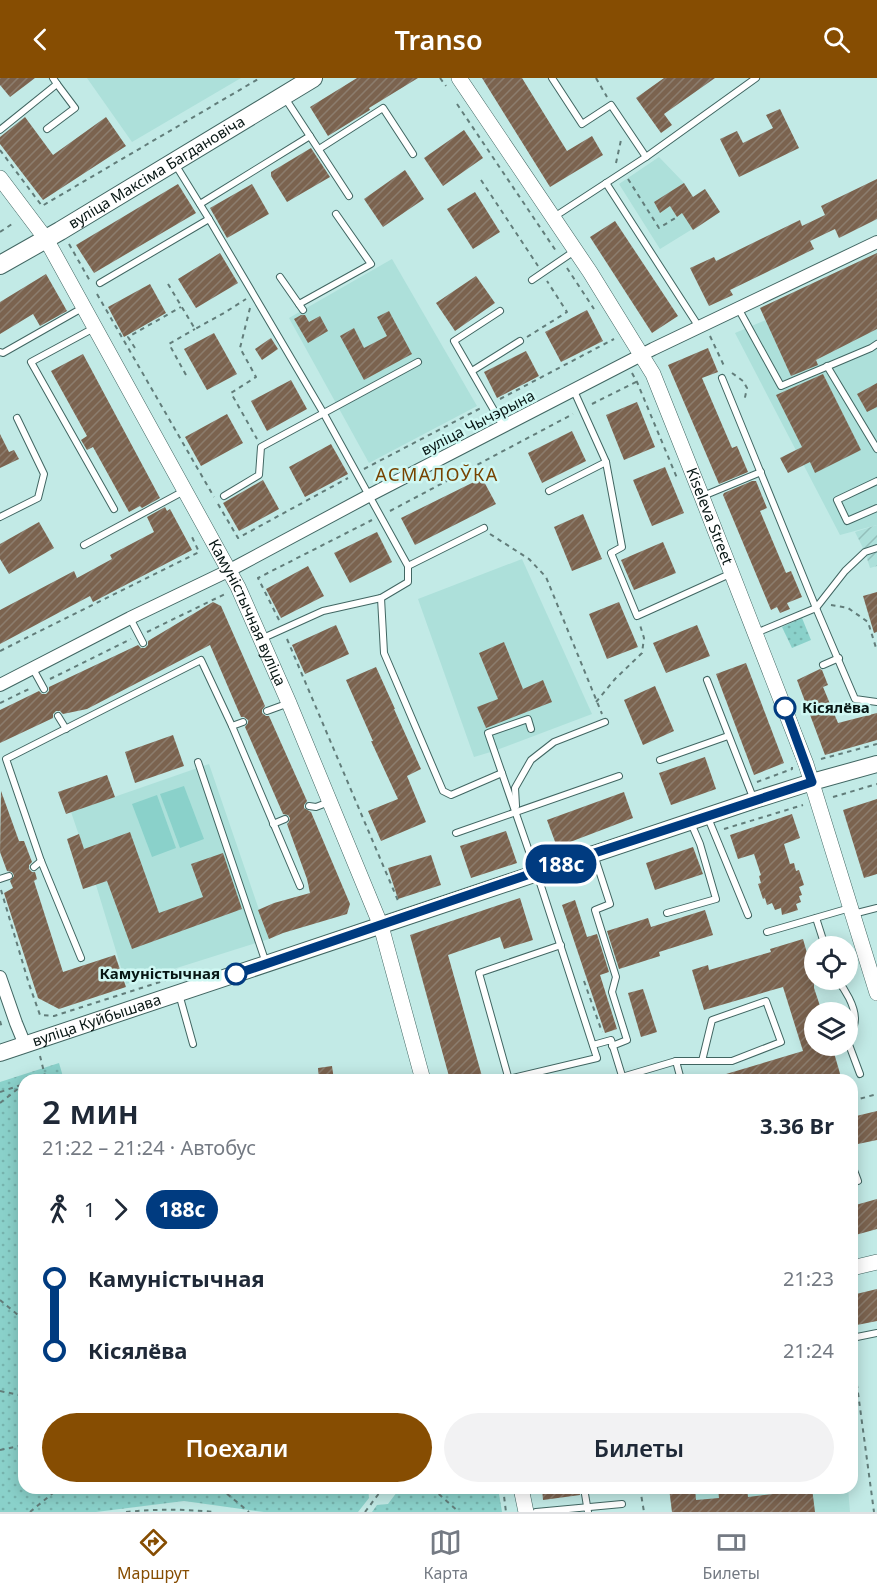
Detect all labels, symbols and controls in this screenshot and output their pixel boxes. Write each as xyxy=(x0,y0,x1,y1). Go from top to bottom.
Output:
text: Transo xyxy=(394,21,483,58)
icon: back xyxy=(24,23,57,56)
icon: search xyxy=(820,23,853,56)
street label: вуліца Максіма Багдановіча xyxy=(64,111,248,233)
street label: вуліца Чычэрына xyxy=(417,385,538,459)
district label: АСМАЛОЎКА xyxy=(375,462,499,486)
street label: Kiseleva Street xyxy=(682,464,739,568)
street label: Камуністычная вуліца xyxy=(205,535,291,689)
marker: Кісялёва xyxy=(774,697,796,719)
place label: Кісялёва xyxy=(802,697,870,717)
line badge: 188с xyxy=(519,844,603,884)
text: 188с xyxy=(537,850,585,878)
map controls xyxy=(804,936,858,1056)
button: locate xyxy=(804,936,858,990)
place label: Камуністычная xyxy=(100,963,220,983)
marker: Камуністычная xyxy=(225,963,247,985)
street label: вуліца Куйбышава xyxy=(29,989,163,1050)
button: layers xyxy=(804,1002,858,1056)
text: 2 мин xyxy=(42,1089,139,1134)
text: 3.36 Br xyxy=(760,1110,834,1140)
text: 21:22 – 21:24 · Автобус xyxy=(42,1134,256,1161)
icon: walk xyxy=(42,1193,75,1226)
icon: forward xyxy=(104,1193,137,1226)
text: 188с xyxy=(158,1195,206,1223)
text: 1 xyxy=(84,1196,95,1223)
text: Камуністычная xyxy=(88,1263,265,1293)
text: 21:23 xyxy=(783,1265,834,1292)
text: Кісялёва xyxy=(88,1335,187,1365)
text: 21:24 xyxy=(783,1337,834,1364)
button: Поехали xyxy=(42,1413,432,1482)
button: Билеты xyxy=(444,1413,834,1482)
tab: Маршрут xyxy=(117,1526,189,1584)
tab: Карта xyxy=(424,1526,468,1584)
tab: Билеты xyxy=(702,1526,760,1584)

